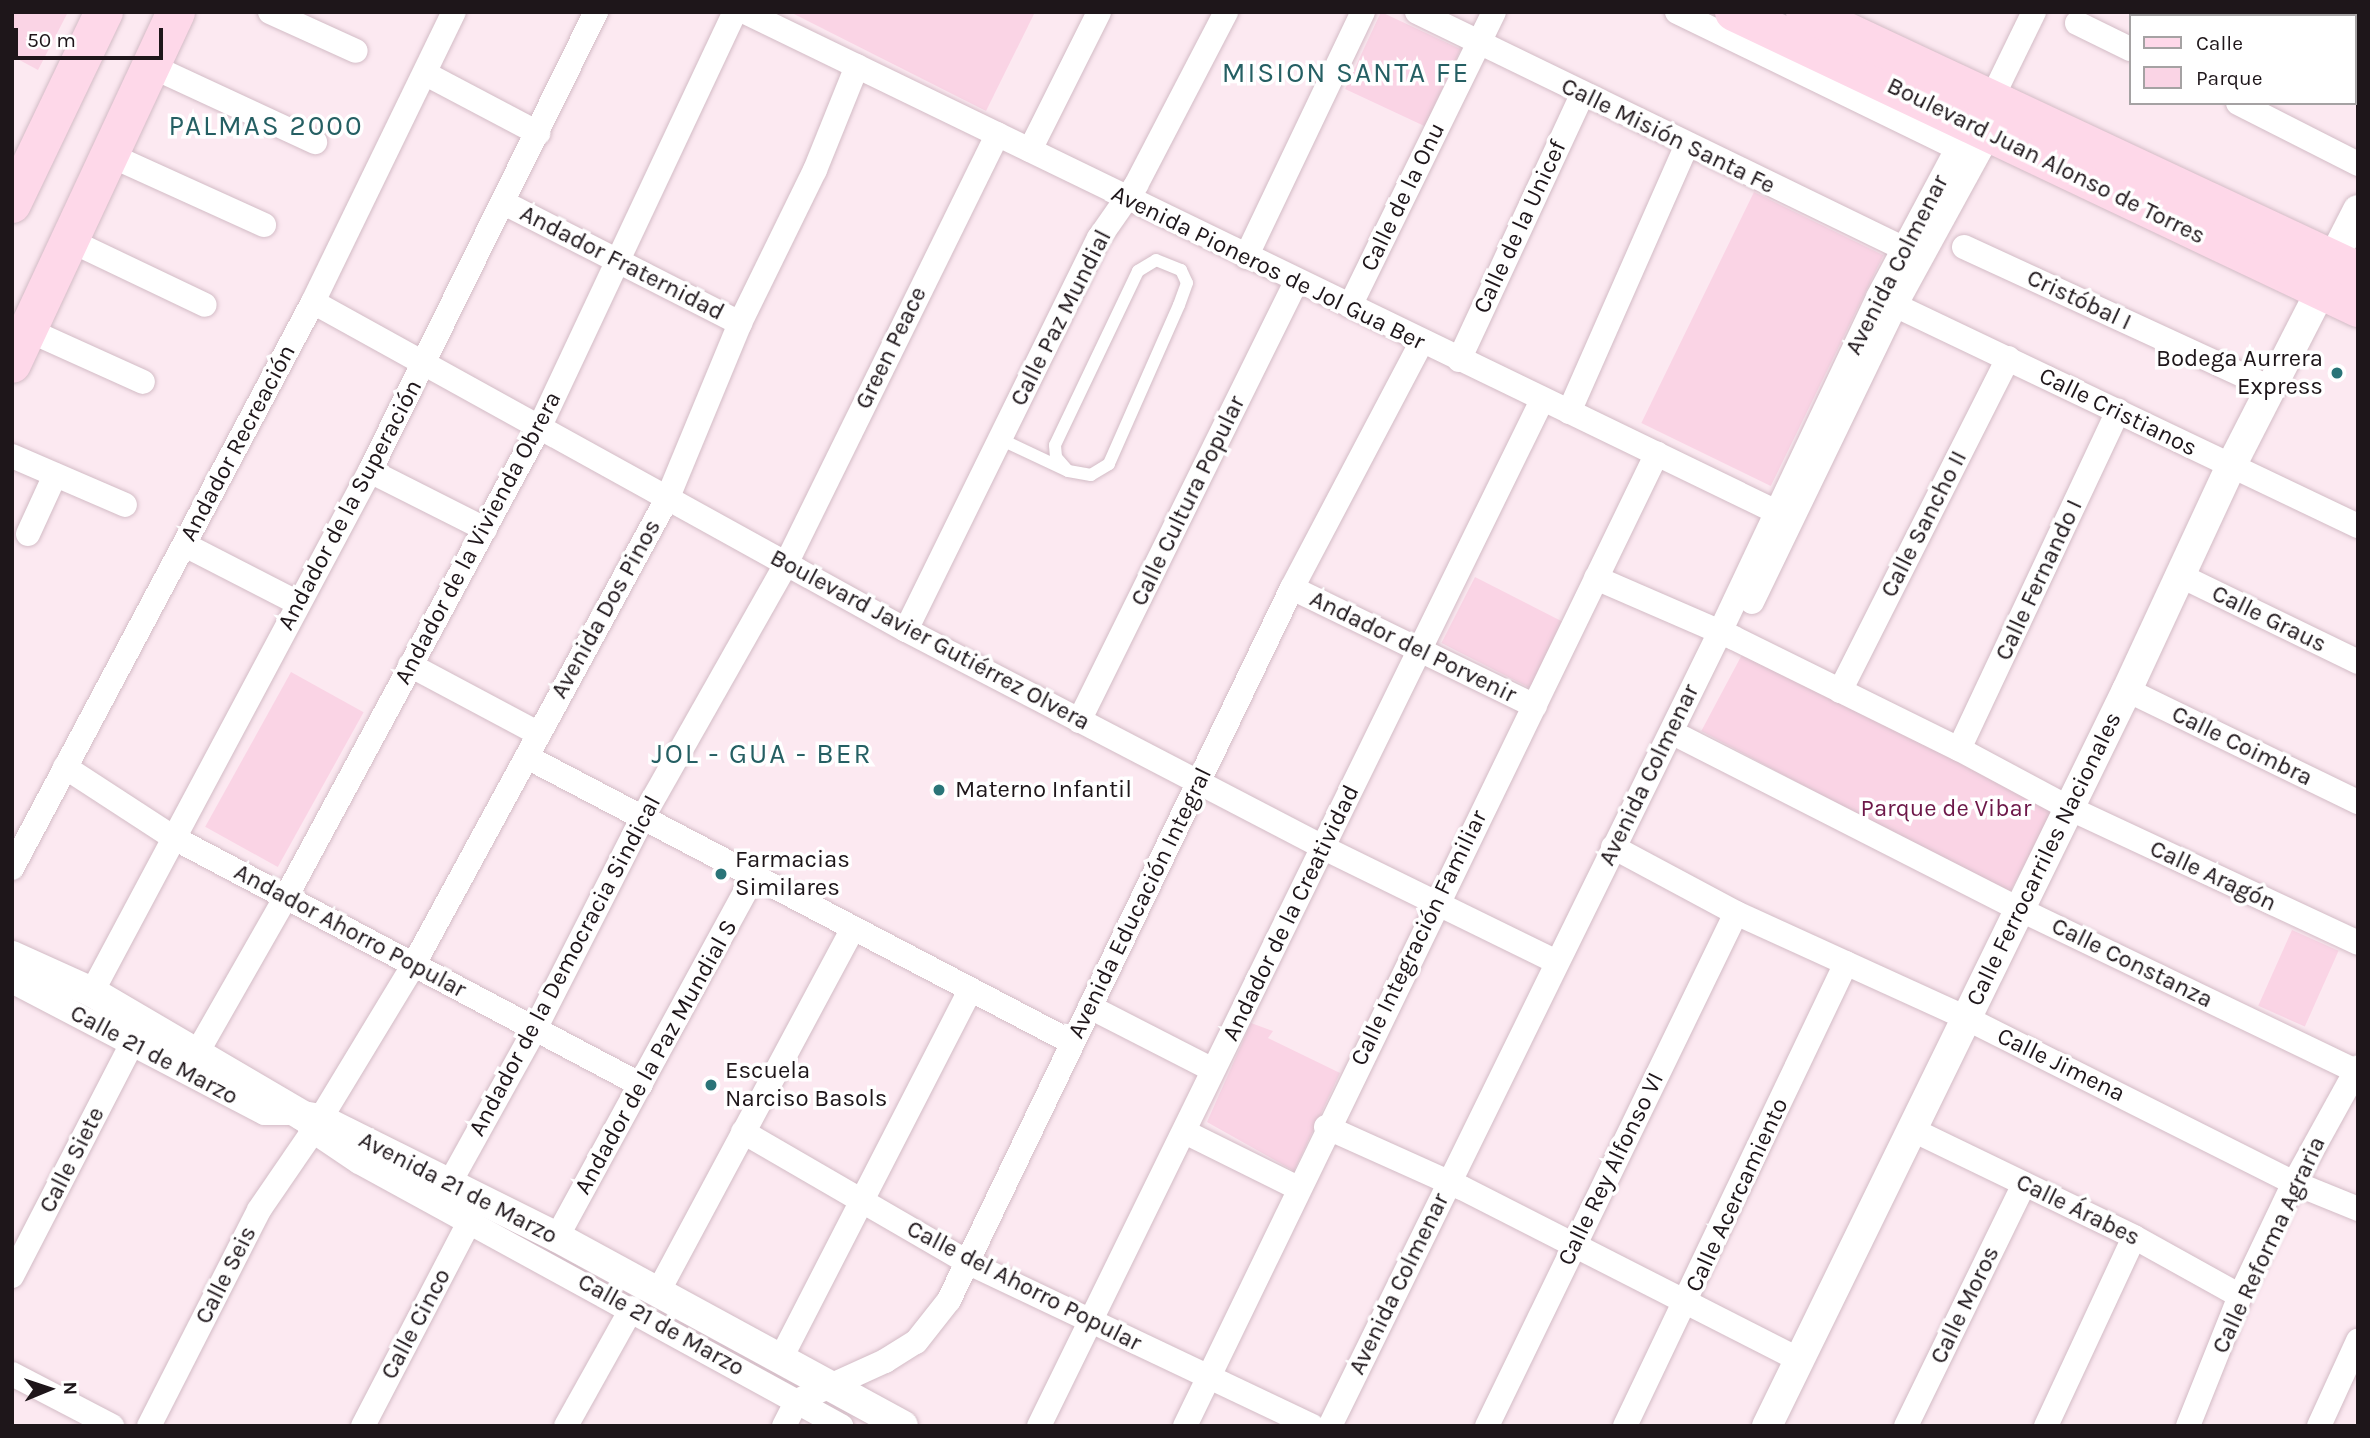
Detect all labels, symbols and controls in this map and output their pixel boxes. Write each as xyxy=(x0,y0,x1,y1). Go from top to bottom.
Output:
scale bar xyxy=(18,14,166,58)
legend xyxy=(2128,14,2356,105)
text: 50 m xyxy=(27,28,76,52)
text: Calle xyxy=(2196,31,2243,55)
district label: MISION SANTA FE xyxy=(1224,56,1468,90)
text: Parque xyxy=(2196,66,2263,90)
street label: Boulevard Juan Alonso de Torres xyxy=(1882,71,2210,251)
street label: Calle Misión Santa Fe xyxy=(1556,72,1780,200)
district label: PALMAS 2000 xyxy=(170,109,362,143)
street label: Calle de la Onu xyxy=(1355,118,1451,276)
street label: Calle de la Unicef xyxy=(1467,136,1573,318)
street label: Avenida Colmenar xyxy=(1839,170,1955,360)
street label: Avenida Pioneros de Jol Gua Ber xyxy=(1107,179,1429,357)
street label: Andador Fraternidad xyxy=(515,199,729,327)
street label: Calle Paz Mundial xyxy=(1004,225,1118,411)
street label: Cristóbal I xyxy=(2022,263,2136,337)
street label: Green Peace xyxy=(849,282,933,414)
street label: Andador Recreación xyxy=(174,340,302,546)
place label: Bodega Aurrera Express xyxy=(2156,345,2323,401)
street label: Calle Cristianos xyxy=(2034,361,2202,463)
marker: Bodega Aurrera Express xyxy=(2329,365,2345,381)
street label: Andador de la Superación xyxy=(272,375,428,635)
street label: Andador de la Vivienda Obrera xyxy=(388,387,568,689)
street label: Calle Cultura Popular xyxy=(1125,391,1251,611)
street label: Calle Sancho II xyxy=(1875,446,1973,602)
street label: Calle Fernando I xyxy=(1989,495,2089,665)
street label: Avenida Dos Pinos xyxy=(545,514,667,704)
street label: Boulevard Javier Gutiérrez Olvera xyxy=(765,543,1095,737)
street label: Calle Graus xyxy=(2207,579,2331,659)
street label: Andador del Porvenir xyxy=(1305,584,1521,710)
street label: Avenida Colmenar xyxy=(1593,680,1705,870)
street label: Calle Coimbra xyxy=(2167,700,2317,792)
street label: Calle Ferrocarriles Nacionales xyxy=(1960,707,2128,1011)
district label: JOL - GUA - BER xyxy=(653,737,871,771)
street label: Avenida Educación Integral xyxy=(1062,763,1218,1043)
place label: Materno Infantil xyxy=(955,776,1132,804)
marker: Materno Infantil xyxy=(929,780,949,800)
street label: Andador de la Creatividad xyxy=(1216,780,1366,1046)
street label: Andador de la Democracia Sindical xyxy=(463,791,667,1141)
park label: Parque de Vibar xyxy=(1861,795,2031,823)
street label: Calle Integración Familiar xyxy=(1345,806,1493,1070)
street label: Calle Aragón xyxy=(2145,834,2281,918)
place label: Farmacias Similares xyxy=(735,846,850,902)
street label: Andador Ahorro Popular xyxy=(229,858,471,1004)
marker: Farmacias Similares xyxy=(713,866,729,882)
street label: Calle Constanza xyxy=(2047,912,2217,1014)
street label: Andador de la Paz Mundial S xyxy=(568,915,744,1199)
street label: Calle 21 de Marzo xyxy=(65,999,243,1111)
street label: Calle Jimena xyxy=(1992,1022,2130,1108)
place label: Escuela Narciso Basols xyxy=(725,1057,887,1113)
street label: Calle Rey Alfonso VI xyxy=(1552,1068,1670,1270)
marker: Escuela Narciso Basols xyxy=(703,1077,719,1093)
street label: Calle Acercamiento xyxy=(1679,1093,1795,1297)
street label: Calle Siete xyxy=(33,1102,111,1218)
street label: Avenida 21 de Marzo xyxy=(354,1125,562,1251)
street label: Calle Reforma Agraria xyxy=(2206,1132,2332,1358)
street label: Calle Árabes xyxy=(2011,1168,2145,1252)
street label: Avenida Colmenar xyxy=(1343,1189,1455,1379)
street label: Calle del Ahorro Popular xyxy=(902,1214,1146,1358)
street label: Calle Seis xyxy=(189,1221,263,1329)
street label: Calle Moros xyxy=(1924,1242,2006,1368)
street label: Calle Cinco xyxy=(375,1264,457,1384)
street label: Calle 21 de Marzo xyxy=(573,1267,749,1383)
north arrow xyxy=(14,1354,84,1424)
text: N xyxy=(59,1381,81,1395)

